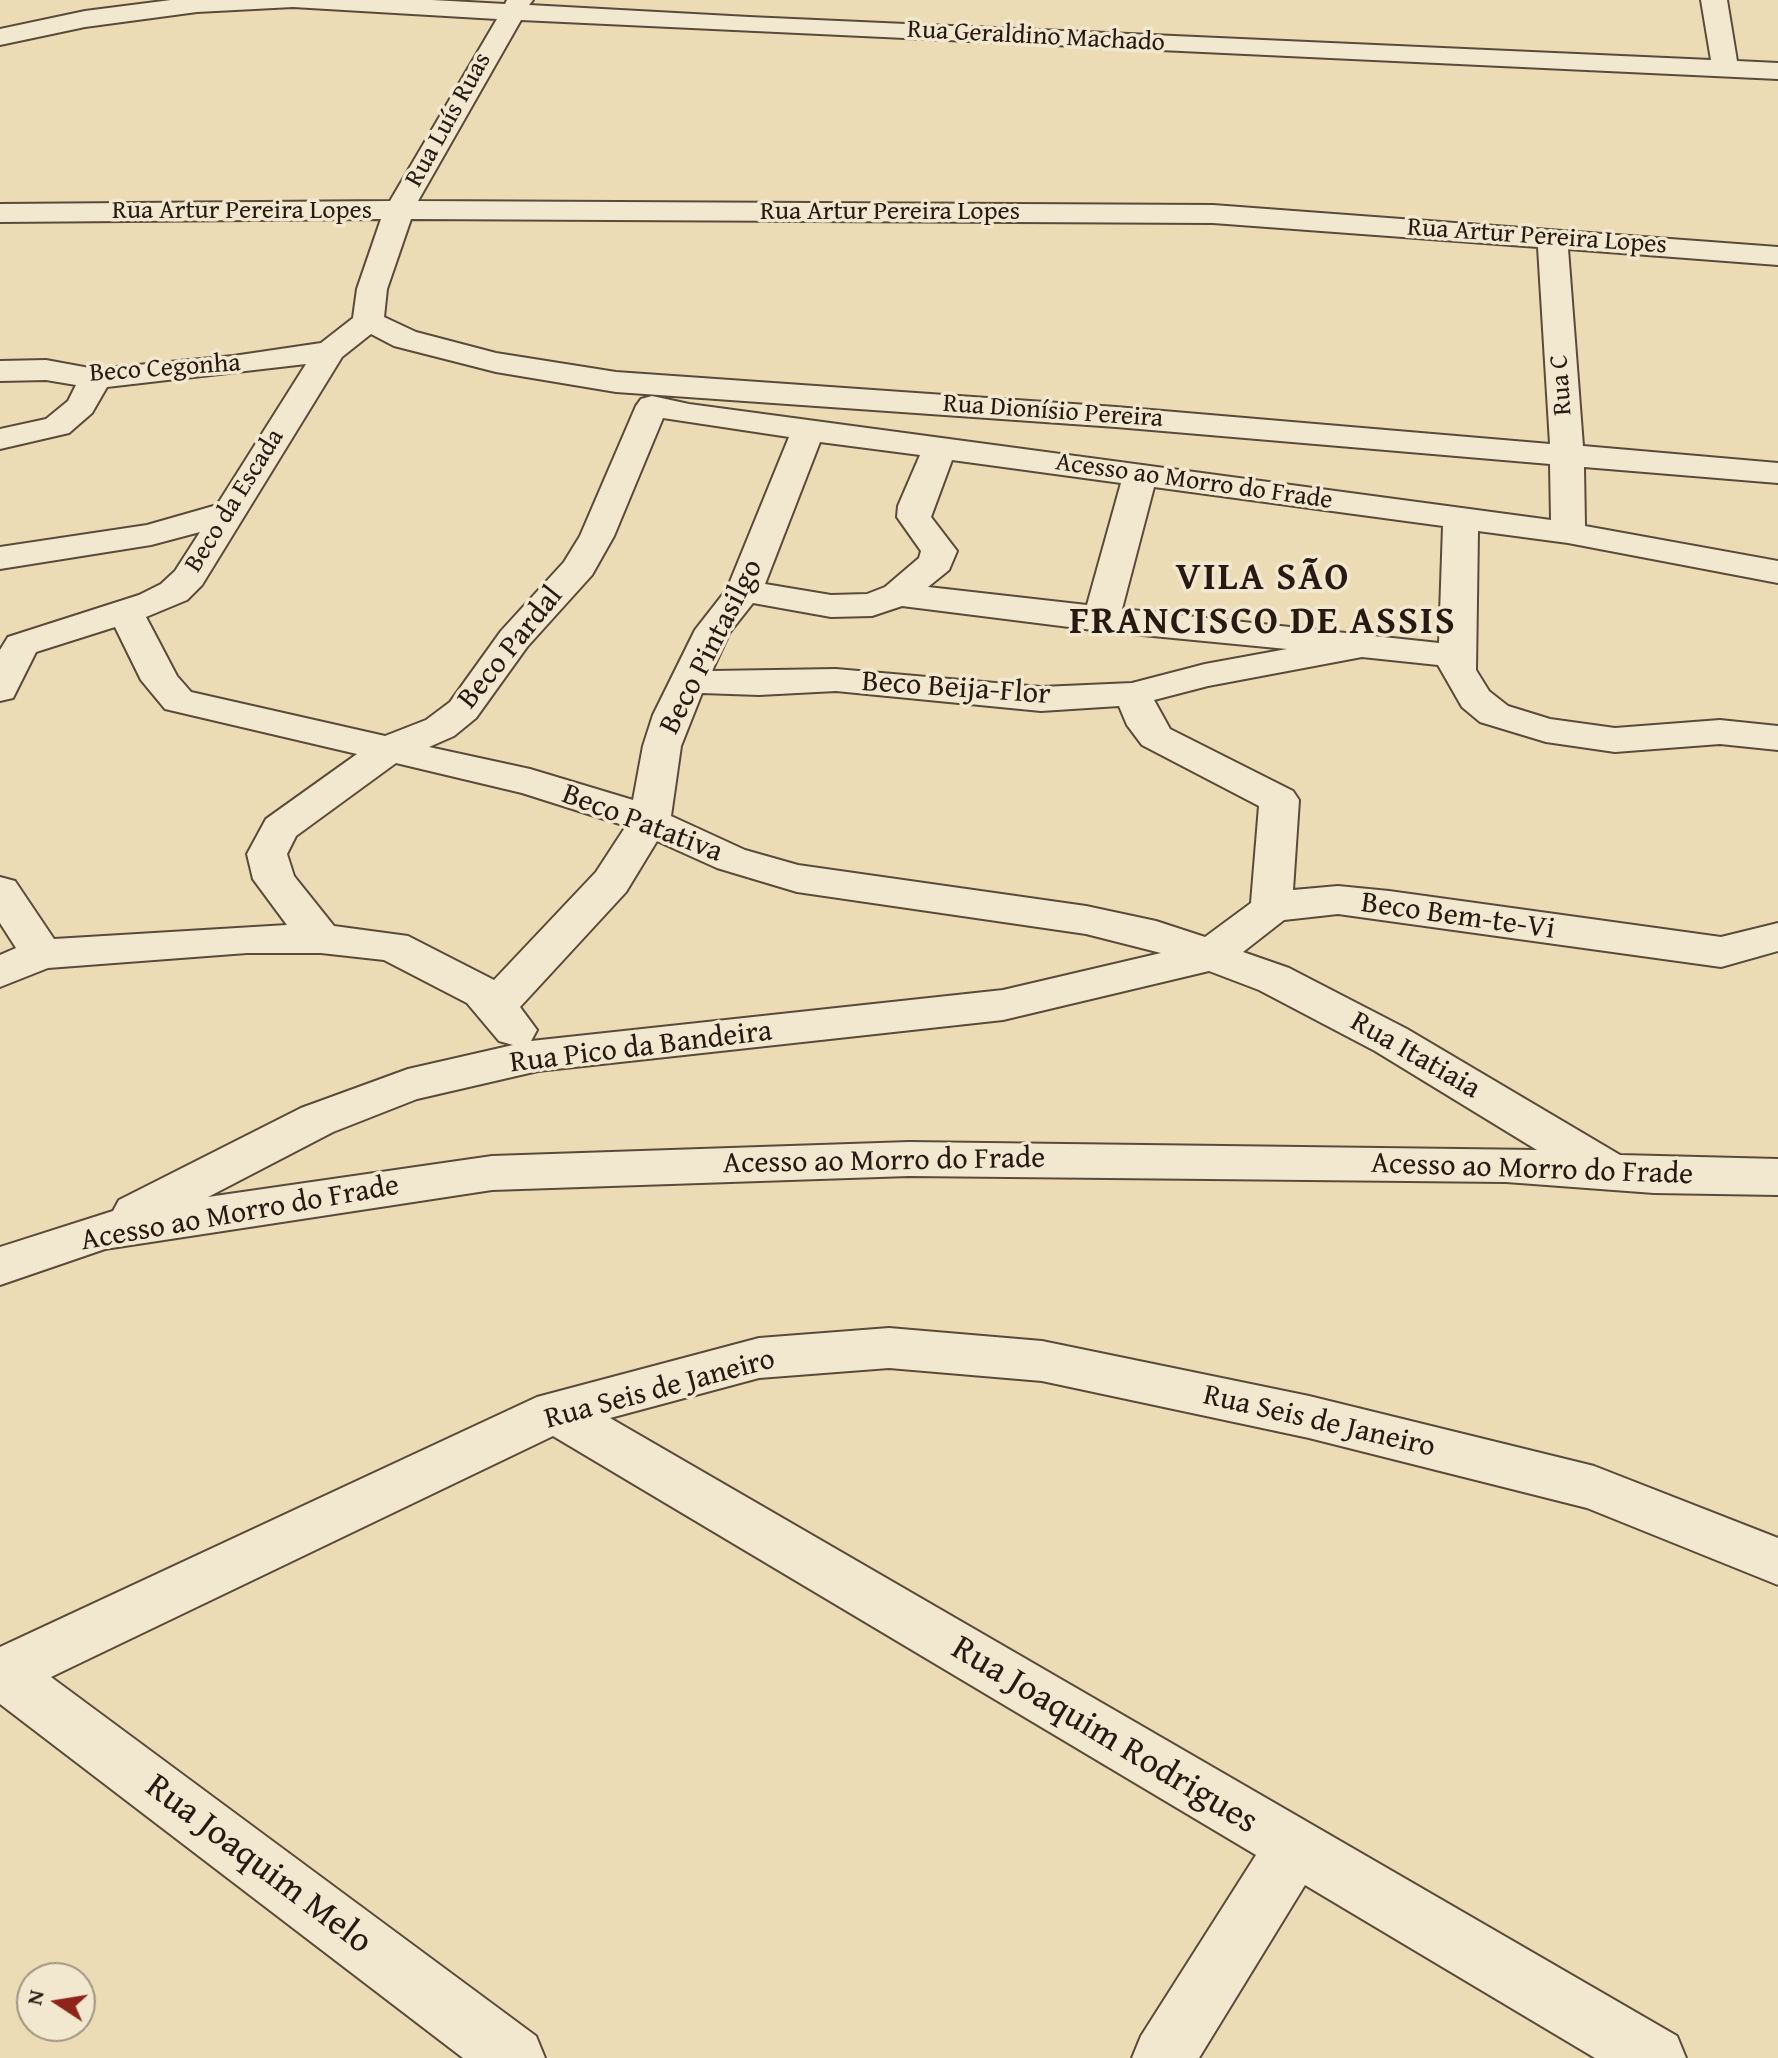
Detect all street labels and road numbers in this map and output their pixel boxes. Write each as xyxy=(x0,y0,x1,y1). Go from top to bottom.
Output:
street label: Rua Geraldino Machado xyxy=(906,15,1166,59)
street label: Rua Luís Ruas xyxy=(399,47,499,193)
street label: Rua Artur Pereira Lopes xyxy=(112,195,372,227)
street label: Rua Artur Pereira Lopes xyxy=(760,196,1020,228)
street label: Rua Artur Pereira Lopes xyxy=(1406,212,1668,262)
street label: Beco Cegonha xyxy=(88,348,242,390)
street label: Rua C xyxy=(1544,353,1580,417)
street label: Rua Dionísio Pereira xyxy=(942,389,1164,435)
street label: Beco da Escada xyxy=(179,424,291,578)
street label: Acesso ao Morro do Frade xyxy=(1053,447,1335,517)
street label: Beco Pintasilgo xyxy=(653,554,771,740)
street label: Beco Pardal xyxy=(451,579,571,717)
street label: Beco Beija-Flor xyxy=(860,664,1052,714)
street label: Beco Patativa xyxy=(557,777,727,871)
street label: Beco Bem-te-Vi xyxy=(1359,886,1557,948)
street label: Rua Itatiaia xyxy=(1344,1004,1486,1108)
street label: Rua Pico da Bandeira xyxy=(508,1014,774,1082)
street label: Acesso ao Morro do Frade xyxy=(723,1141,1045,1183)
street label: Acesso ao Morro do Frade xyxy=(1370,1146,1694,1194)
street label: Acesso ao Morro do Frade xyxy=(78,1168,402,1260)
street label: Rua Seis de Janeiro xyxy=(541,1342,779,1438)
street label: Rua Seis de Janeiro xyxy=(1200,1378,1438,1466)
street label: Rua Joaquim Rodrigues xyxy=(943,1627,1265,1845)
street label: Rua Joaquim Melo xyxy=(136,1766,380,1964)

